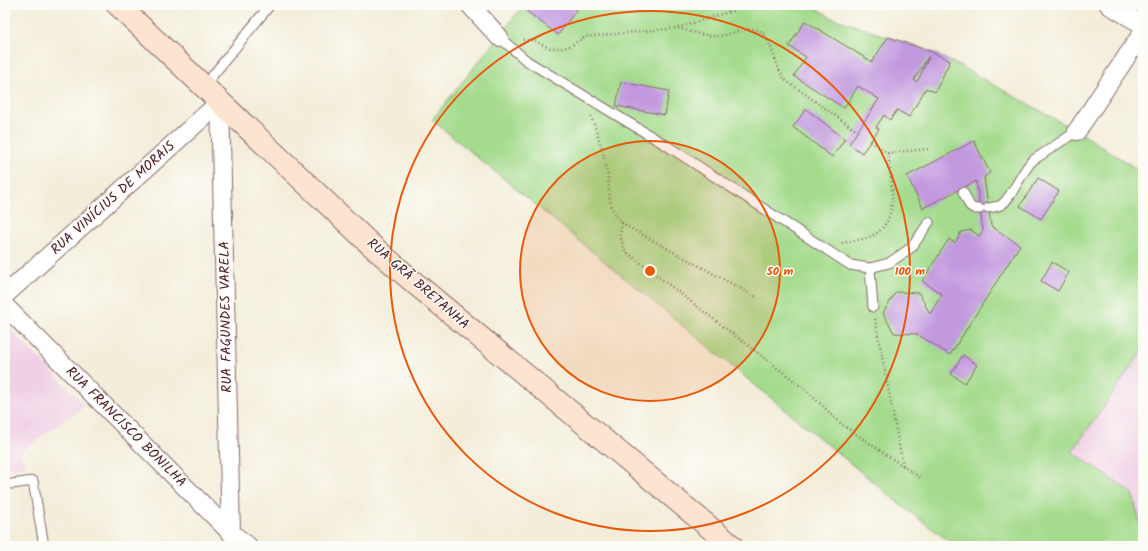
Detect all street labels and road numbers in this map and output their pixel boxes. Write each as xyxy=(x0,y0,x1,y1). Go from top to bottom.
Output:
street label: RUA VINÍCIUS DE MORAIS xyxy=(46,135,181,260)
street label: RUA GRÃ BRETANHA xyxy=(362,233,474,335)
street label: RUA FAGUNDES VARELA xyxy=(214,241,238,393)
street label: RUA FRANCISCO BONILHA xyxy=(60,361,192,493)

